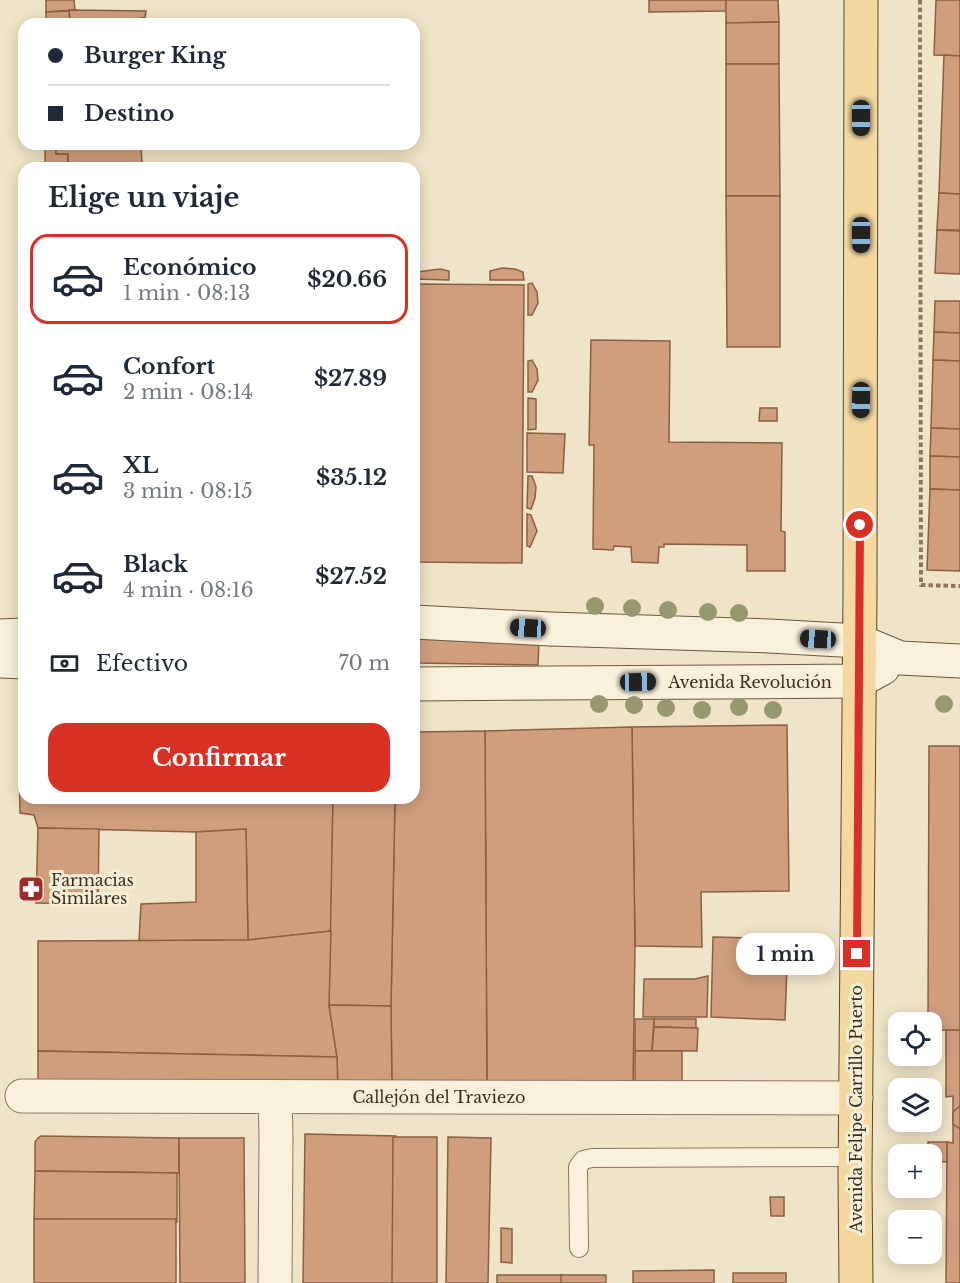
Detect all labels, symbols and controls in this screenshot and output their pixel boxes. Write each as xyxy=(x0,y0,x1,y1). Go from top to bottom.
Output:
text: Burger King xyxy=(84,42,226,69)
text: Destino xyxy=(84,100,174,127)
car xyxy=(852,100,870,136)
text: Elige un viaje xyxy=(48,181,239,214)
car xyxy=(852,217,870,253)
icon: car xyxy=(51,252,105,306)
text: Económico xyxy=(123,254,256,281)
text: $20.66 xyxy=(307,266,387,293)
text: 1 min · 08:13 xyxy=(123,281,250,305)
icon: car xyxy=(51,351,105,405)
text: Confort xyxy=(123,353,215,380)
text: $27.89 xyxy=(314,365,387,392)
text: 2 min · 08:14 xyxy=(123,380,253,404)
car xyxy=(852,382,870,418)
icon: car xyxy=(51,450,105,504)
text: XL xyxy=(123,452,158,479)
text: $35.12 xyxy=(316,464,387,491)
text: 3 min · 08:15 xyxy=(123,479,253,503)
route start xyxy=(846,511,873,538)
icon: car xyxy=(51,549,105,603)
text: Black xyxy=(123,551,188,578)
text: $27.52 xyxy=(315,563,387,590)
text: 4 min · 08:16 xyxy=(123,578,254,602)
car xyxy=(510,618,546,638)
car xyxy=(800,629,836,649)
icon: cash xyxy=(48,647,81,680)
text: Efectivo xyxy=(96,650,188,677)
text: 70 m xyxy=(338,651,390,675)
street label: Avenida Revolución xyxy=(667,672,832,692)
car xyxy=(620,673,656,691)
button: Confirmar xyxy=(48,723,390,792)
place label: Farmacias Similares xyxy=(51,870,134,908)
pharmacy icon: Farmacias Similares xyxy=(16,874,46,904)
callout: 1 min xyxy=(737,933,836,975)
route end xyxy=(843,940,870,967)
text: 1 min xyxy=(757,942,814,966)
street label: Avenida Felipe Carrillo Puerto xyxy=(846,985,866,1234)
map controls xyxy=(888,1012,942,1264)
button: locate xyxy=(888,1012,942,1066)
button: layers xyxy=(888,1078,942,1132)
street label: Callejón del Traviezo xyxy=(352,1087,526,1107)
button: + xyxy=(888,1144,942,1198)
button: − xyxy=(888,1210,942,1264)

